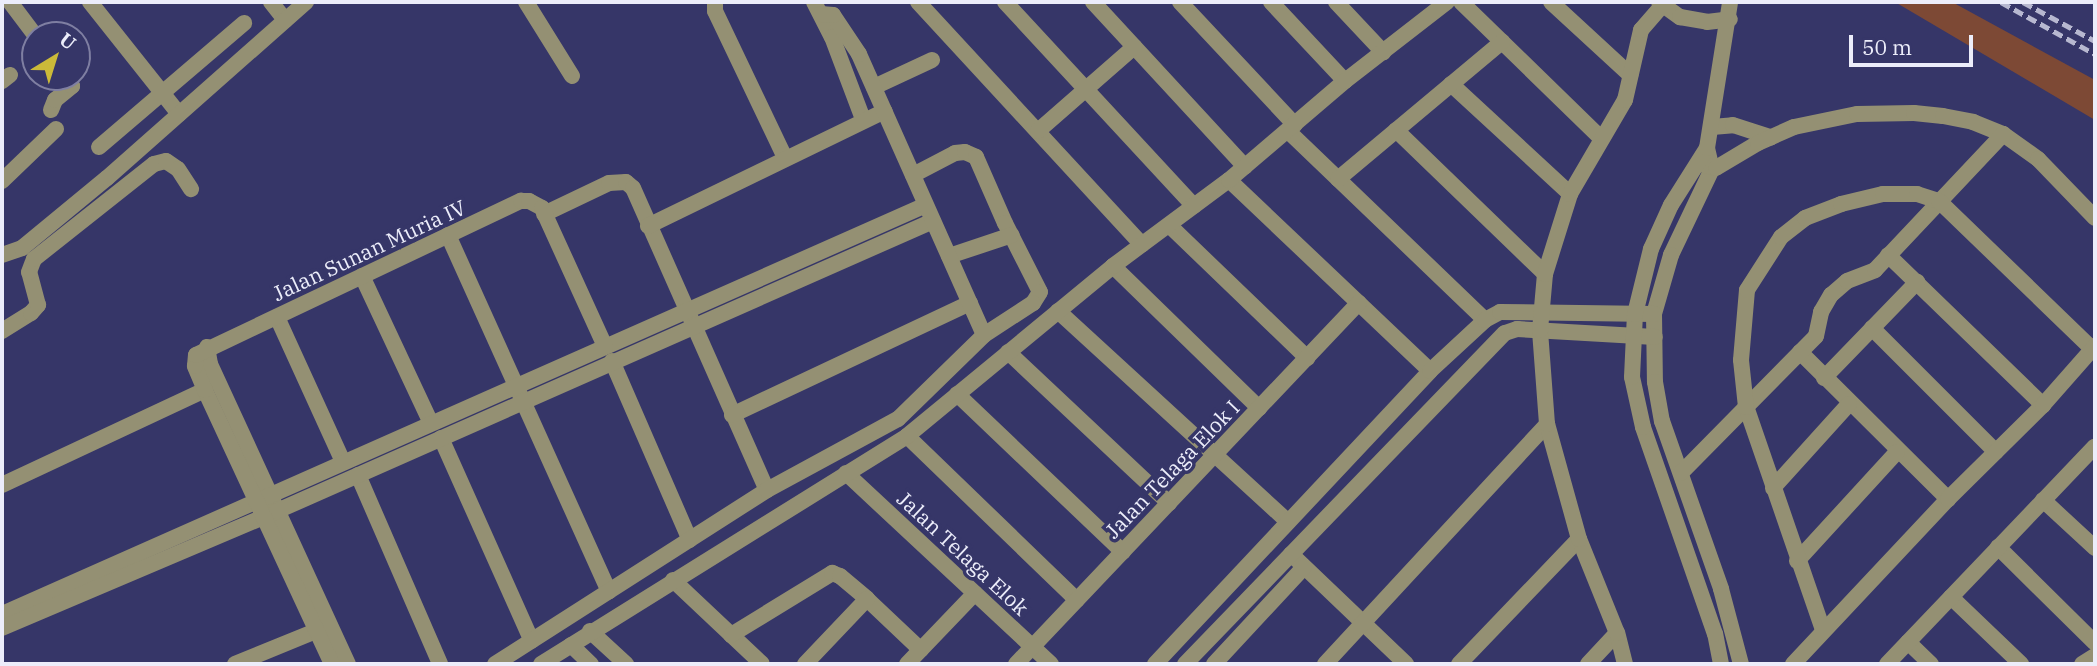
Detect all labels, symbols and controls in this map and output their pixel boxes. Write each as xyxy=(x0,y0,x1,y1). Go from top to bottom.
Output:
north arrow xyxy=(21,21,91,91)
scale bar xyxy=(1852,21,1976,65)
text: U xyxy=(55,27,81,55)
text: 50 m xyxy=(1862,33,1912,61)
street label: Jalan Sunan Muria IV xyxy=(268,194,470,306)
street label: Jalan Telaga Elok I xyxy=(1100,395,1244,543)
street label: Jalan Telaga Elok xyxy=(892,486,1034,620)

